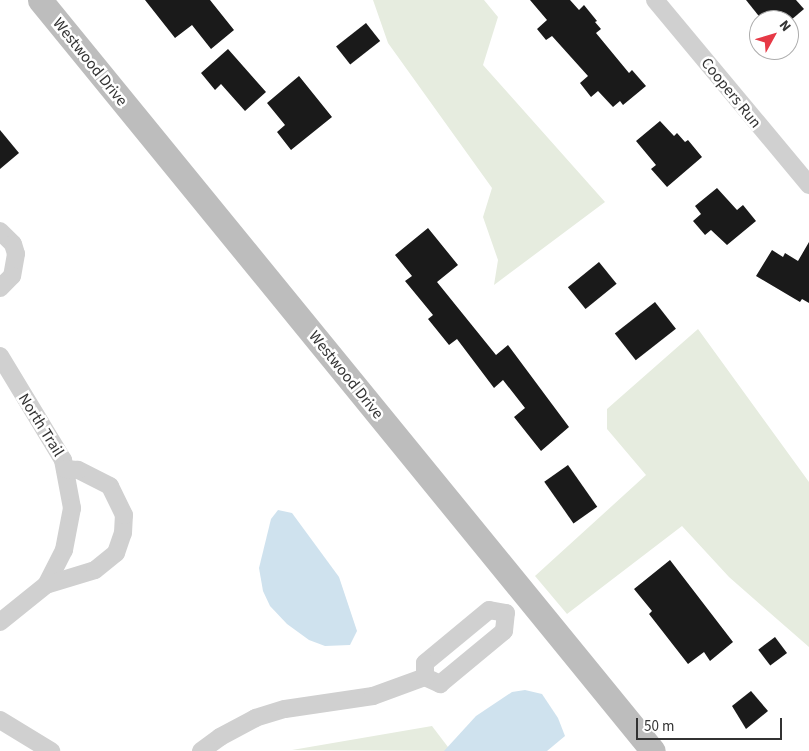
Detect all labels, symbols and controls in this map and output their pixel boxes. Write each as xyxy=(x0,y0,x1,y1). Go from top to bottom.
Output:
north arrow xyxy=(749,10,799,60)
street label: Westwood Drive xyxy=(49,14,131,110)
text: N xyxy=(774,16,796,36)
street label: Coopers Run xyxy=(697,54,765,132)
street label: Westwood Drive xyxy=(305,327,387,423)
street label: North Trail xyxy=(14,390,68,460)
scale bar xyxy=(639,708,785,740)
text: 50 m xyxy=(644,716,674,737)

